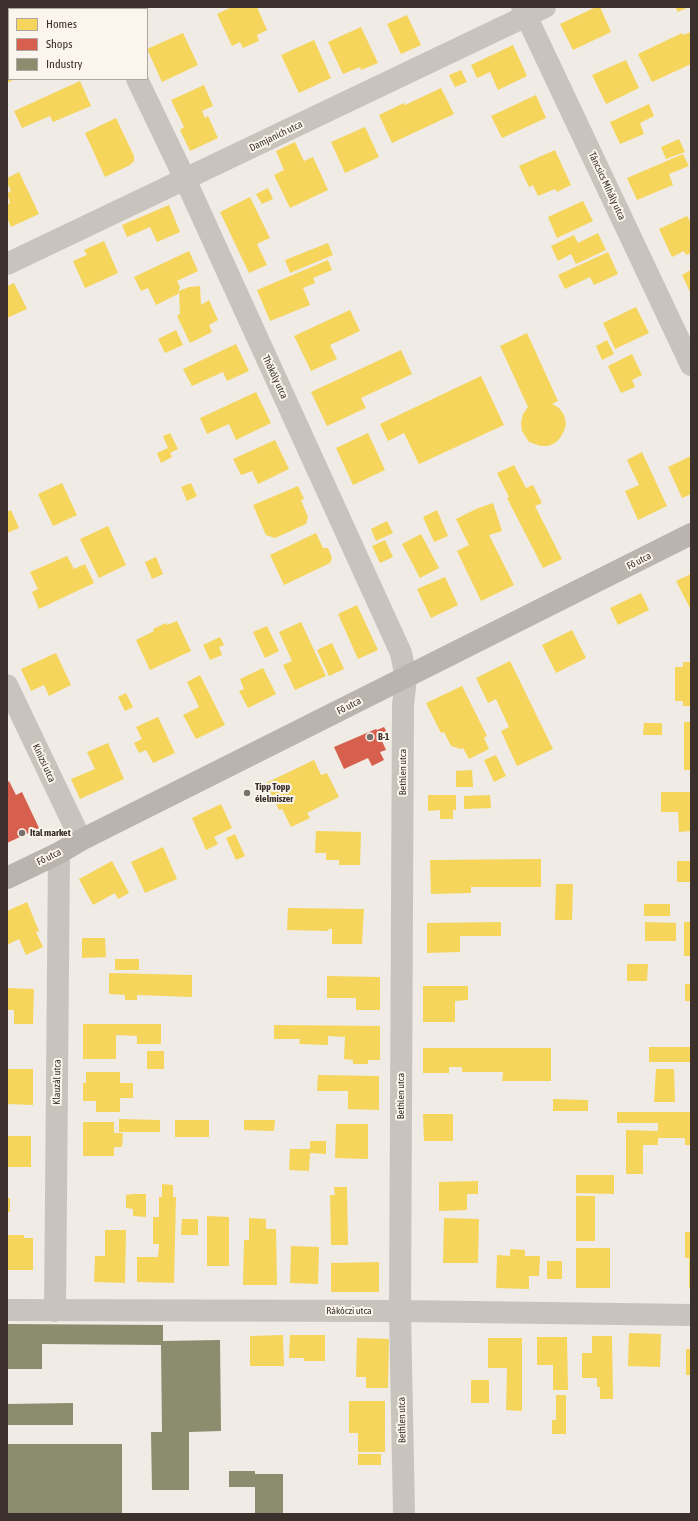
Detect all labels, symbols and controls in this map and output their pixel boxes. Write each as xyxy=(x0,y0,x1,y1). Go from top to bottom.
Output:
legend xyxy=(8,8,148,80)
text: Homes xyxy=(46,17,77,31)
text: Shops xyxy=(46,37,72,51)
text: Industry xyxy=(46,57,83,71)
street label: Damjanich utca xyxy=(248,118,304,154)
street label: Táncsics Mihály utca xyxy=(586,150,628,222)
street label: Thököly utca xyxy=(260,353,290,401)
street label: Fő utca xyxy=(625,550,653,572)
street label: Fő utca xyxy=(335,695,363,717)
place label: B-1 xyxy=(378,731,389,743)
marker: B-1 xyxy=(365,732,375,742)
street label: Kinizsi utca xyxy=(30,742,58,784)
street label: Bethlen utca xyxy=(397,749,409,795)
place label: Tipp Topp élelmiszer xyxy=(255,781,293,804)
marker: Tipp Topp élelmiszer xyxy=(242,788,252,798)
place label: Ital market xyxy=(30,827,71,839)
marker: Ital market xyxy=(17,828,27,838)
street label: Fő utca xyxy=(35,846,63,868)
street label: Klauzál utca xyxy=(51,1059,63,1105)
street label: Bethlen utca xyxy=(395,1073,407,1119)
street label: Rákóczi utca xyxy=(326,1305,372,1317)
street label: Bethlen utca xyxy=(396,1397,408,1443)

